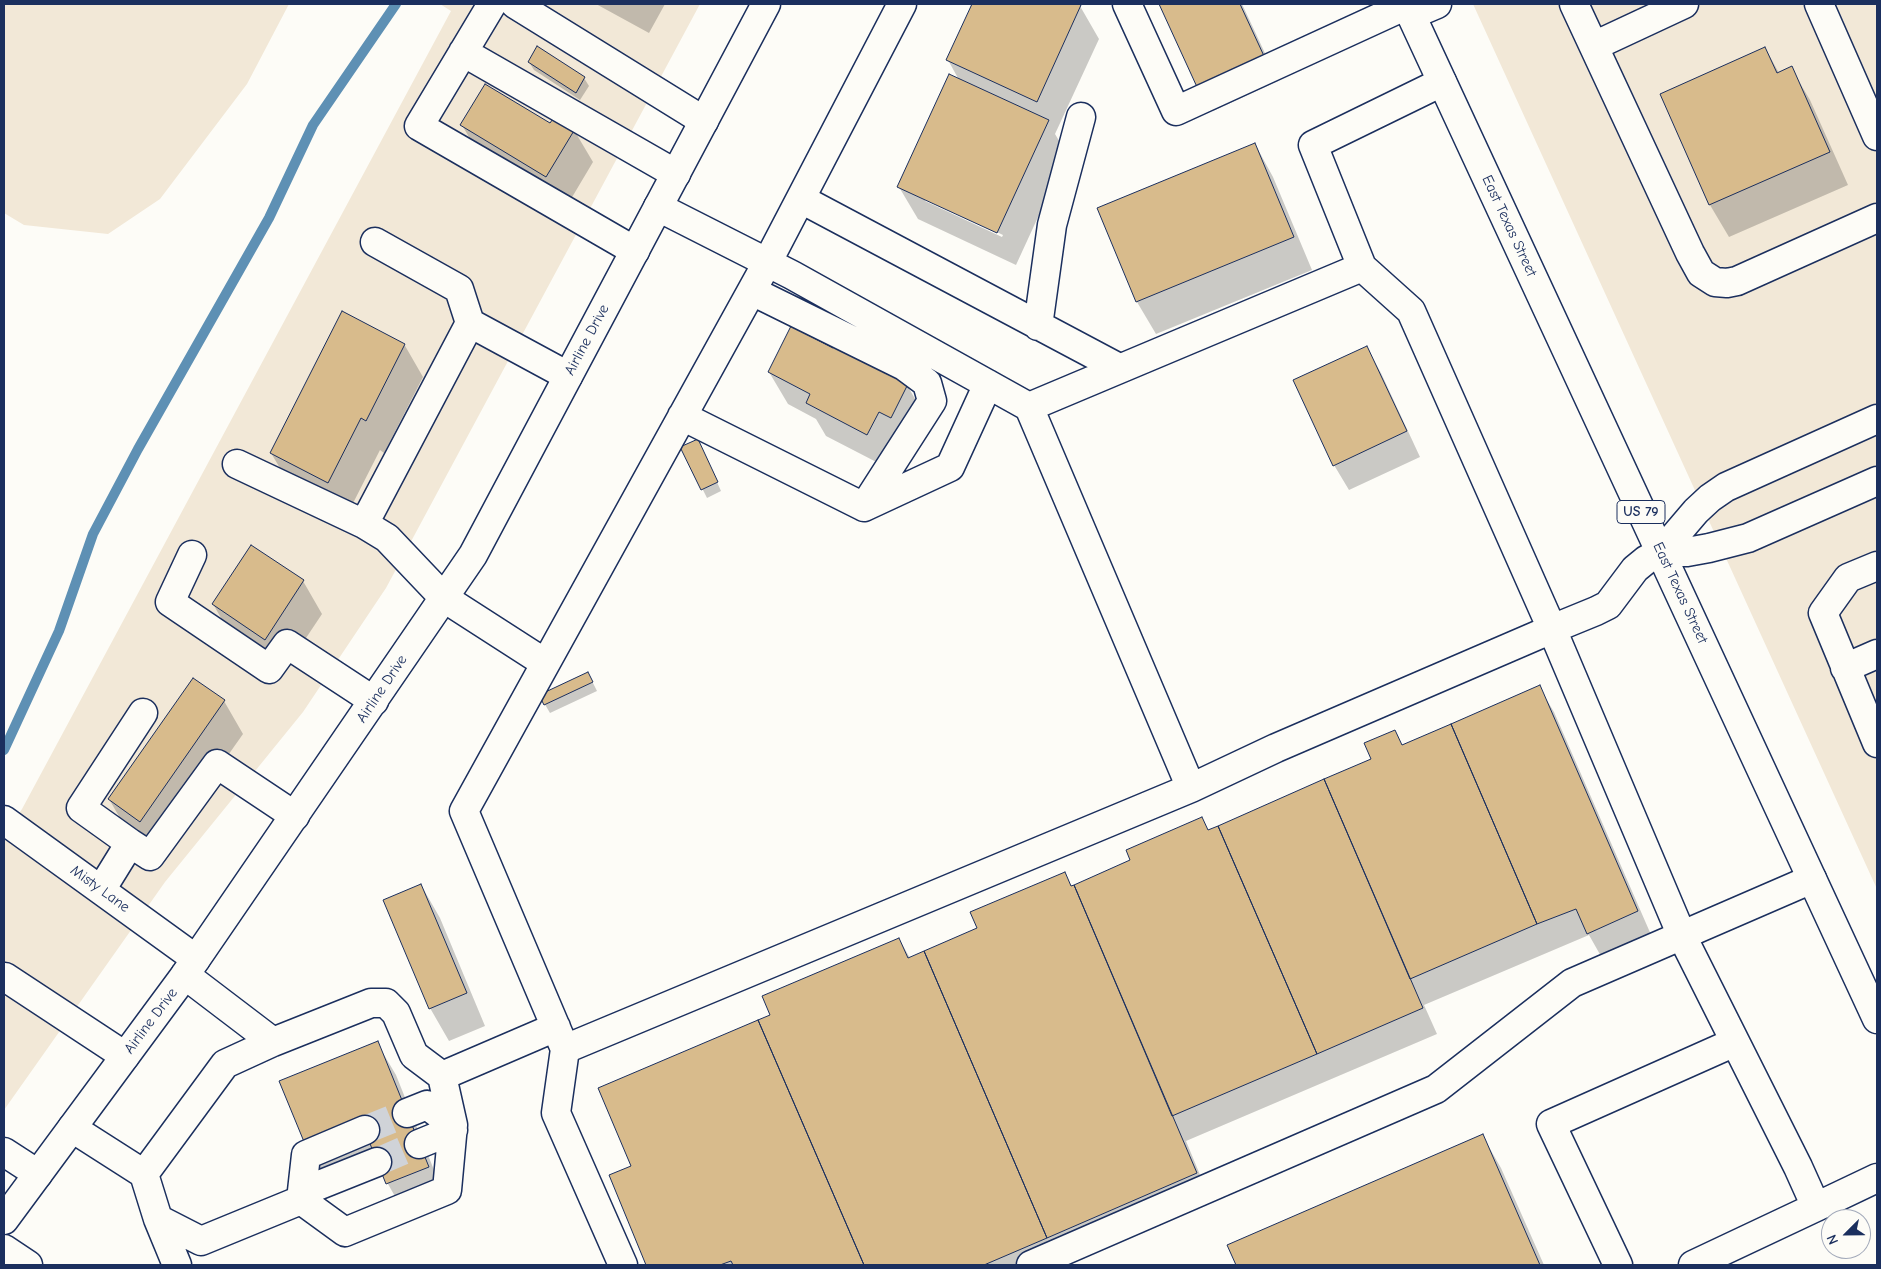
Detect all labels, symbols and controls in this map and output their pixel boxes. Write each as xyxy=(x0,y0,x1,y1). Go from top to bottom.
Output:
street label: East Texas Street xyxy=(1478,172,1540,280)
street label: Airline Drive xyxy=(561,301,613,379)
road number: US 79 xyxy=(1617,501,1665,524)
street label: East Texas Street xyxy=(1649,539,1711,647)
street label: Airline Drive xyxy=(353,652,411,726)
street label: Misty Lane xyxy=(67,861,133,917)
street label: Airline Drive xyxy=(120,984,182,1058)
north arrow xyxy=(1821,1209,1871,1259)
text: N xyxy=(1823,1232,1842,1247)

